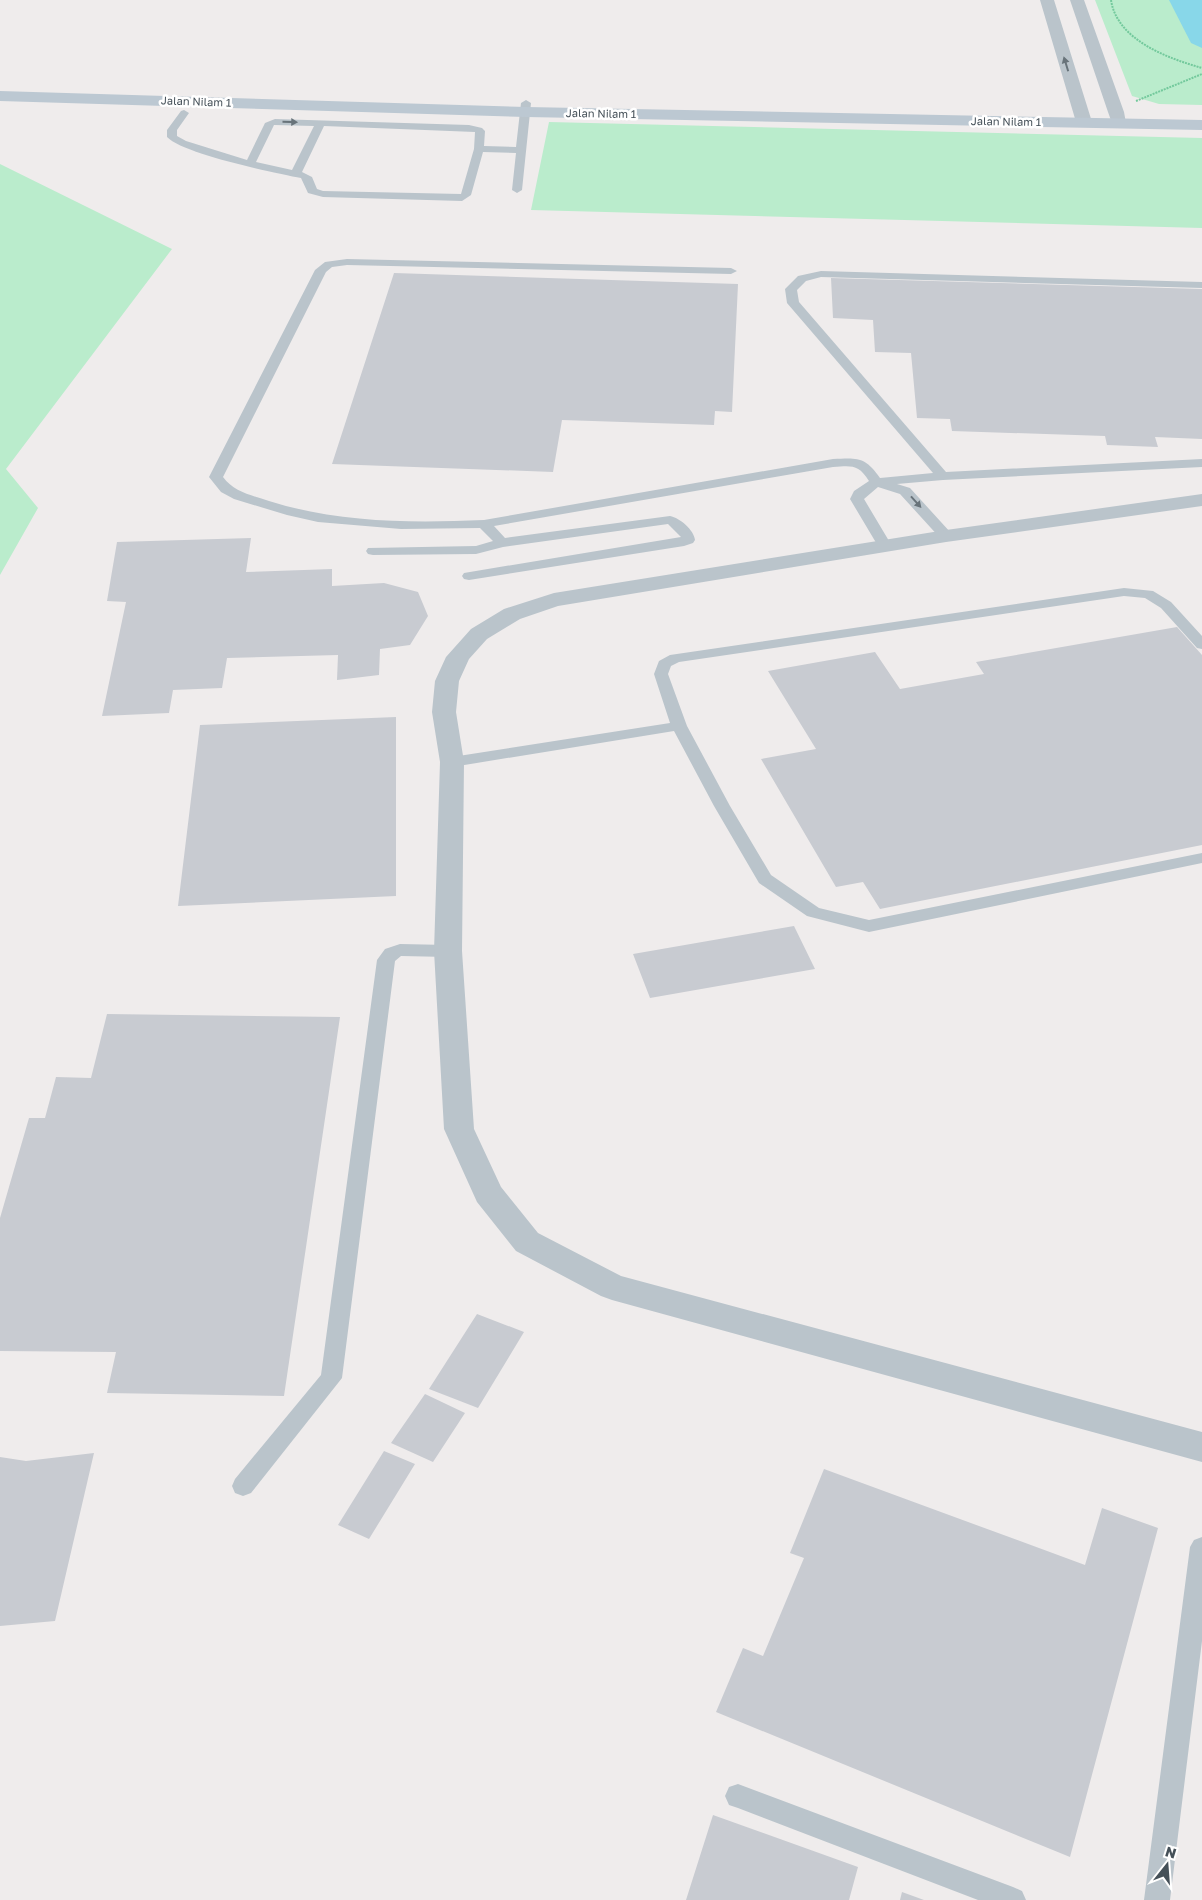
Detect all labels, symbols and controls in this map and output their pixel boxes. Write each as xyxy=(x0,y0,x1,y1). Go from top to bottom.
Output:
one-way arrow xyxy=(1062,56,1070,71)
street label: Jalan Nilam 1 xyxy=(161,93,231,109)
street label: Jalan Nilam 1 xyxy=(566,106,636,120)
street label: Jalan Nilam 1 xyxy=(971,114,1041,128)
one-way arrow xyxy=(282,118,298,126)
one-way arrow xyxy=(910,495,922,507)
north arrow xyxy=(1142,1840,1192,1890)
text: N xyxy=(1163,1842,1179,1862)

